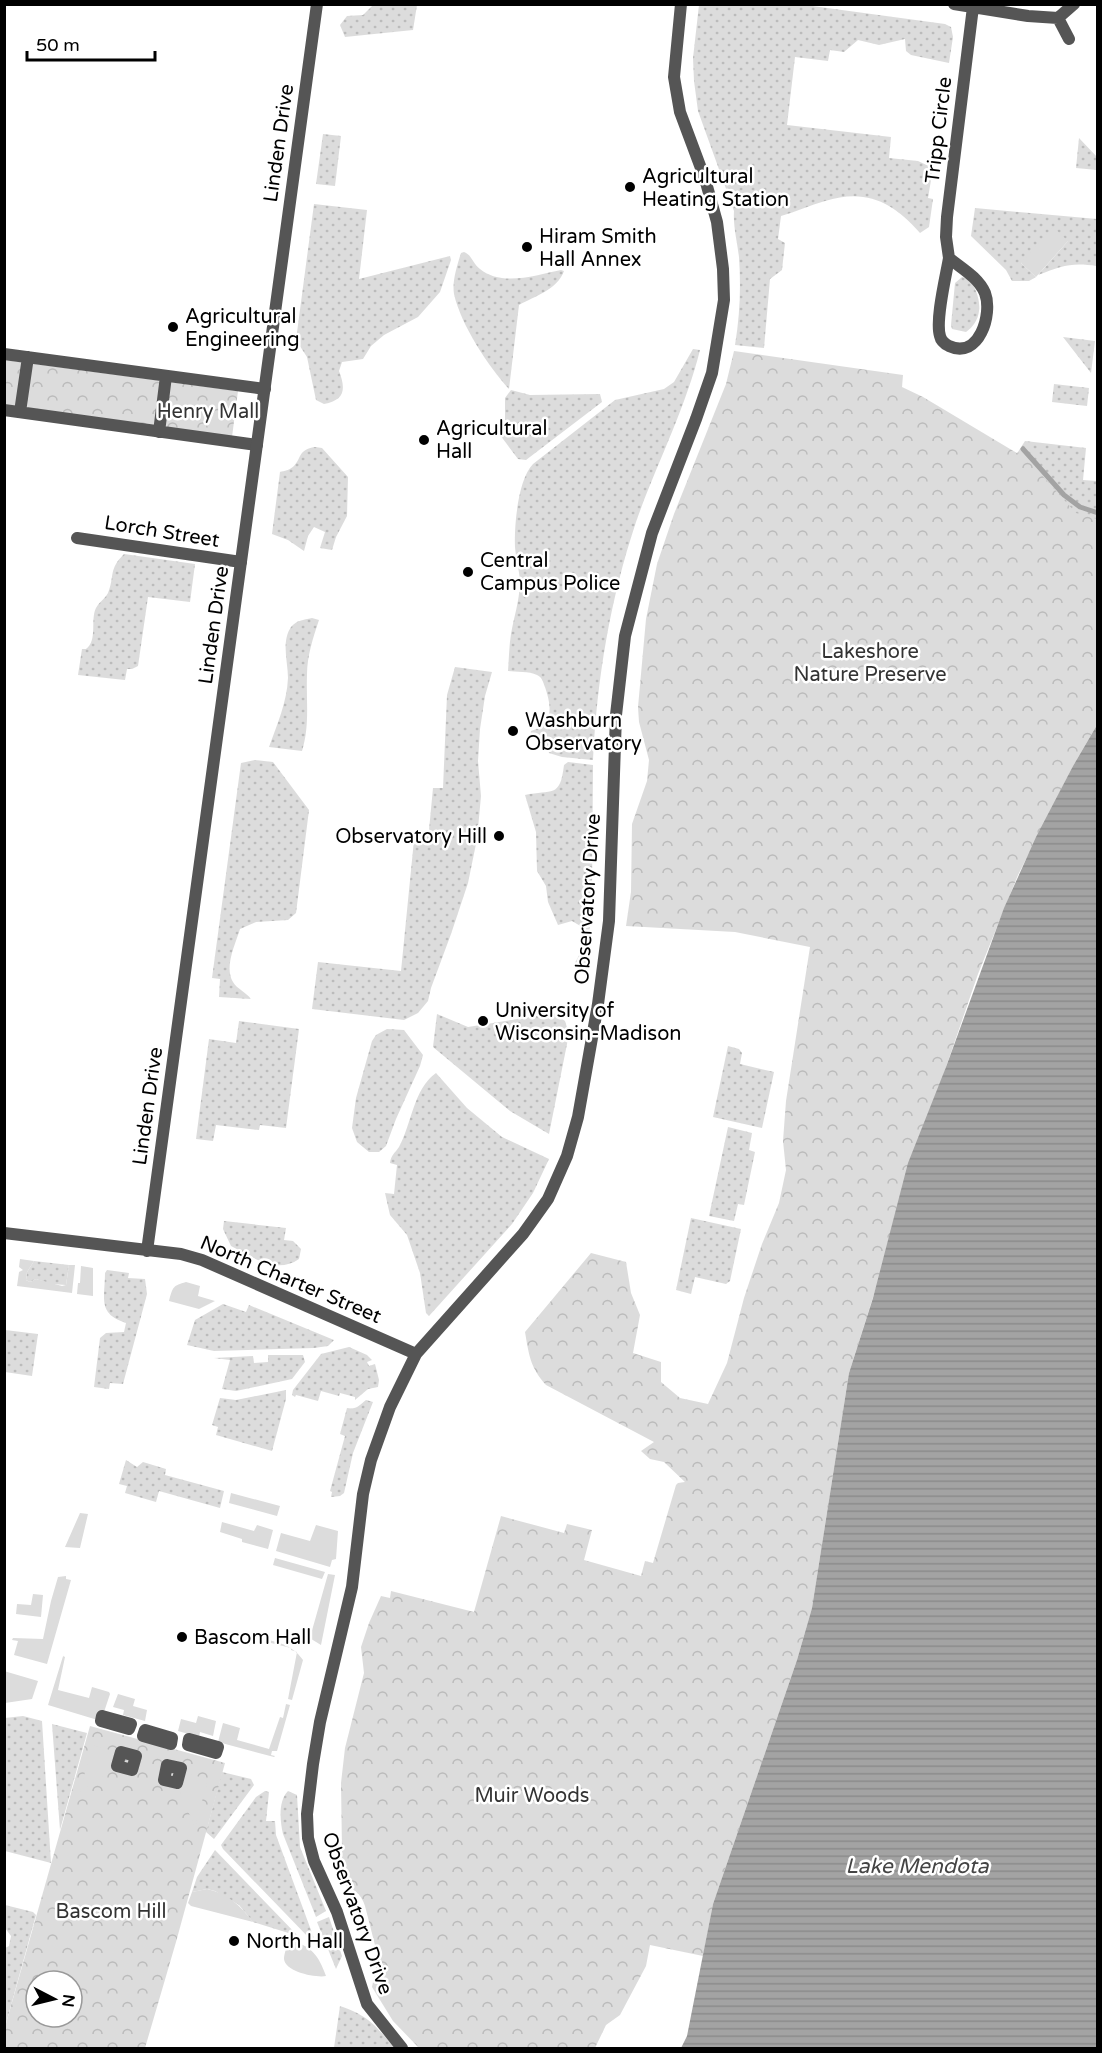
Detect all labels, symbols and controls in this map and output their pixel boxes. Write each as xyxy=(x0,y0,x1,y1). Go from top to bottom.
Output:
scale bar xyxy=(27,24,154,62)
text: 50 m xyxy=(36,34,80,56)
street label: Tripp Circle xyxy=(921,75,957,185)
street label: Linden Drive xyxy=(259,82,299,204)
place label: Agricultural Heating Station xyxy=(642,165,789,212)
marker: Agricultural Heating Station xyxy=(623,180,637,194)
place label: Hiram Smith Hall Annex xyxy=(539,225,657,272)
marker: Hiram Smith Hall Annex xyxy=(520,240,534,254)
place label: Agricultural Engineering xyxy=(185,305,300,352)
marker: Agricultural Engineering xyxy=(166,320,180,334)
park label: Henry Mall xyxy=(157,400,259,424)
place label: Agricultural Hall xyxy=(436,417,547,464)
marker: Agricultural Hall xyxy=(417,433,431,447)
street label: Lorch Street xyxy=(103,511,221,553)
place label: Central Campus Police xyxy=(480,549,620,596)
street label: Linden Drive xyxy=(194,564,234,686)
marker: Central Campus Police xyxy=(461,565,475,579)
park label: Lakeshore Nature Preserve xyxy=(793,640,947,687)
place label: Washburn Observatory xyxy=(525,709,642,756)
marker: Washburn Observatory xyxy=(506,724,520,738)
street label: Observatory Drive xyxy=(570,813,606,985)
place label: Observatory Hill xyxy=(335,825,487,849)
marker: Observatory Hill xyxy=(492,829,506,843)
place label: University of Wisconsin-Madison xyxy=(495,999,682,1046)
marker: University of Wisconsin-Madison xyxy=(476,1014,490,1028)
street label: Linden Drive xyxy=(128,1045,168,1167)
street label: North Charter Street xyxy=(196,1231,385,1329)
place label: Bascom Hall xyxy=(194,1626,311,1650)
marker: Bascom Hall xyxy=(175,1630,189,1644)
park label: Muir Woods xyxy=(475,1784,589,1808)
street label: Observatory Drive xyxy=(316,1829,398,1998)
water label: Lake Mendota xyxy=(846,1854,990,1879)
park label: Bascom Hill xyxy=(56,1900,166,1924)
place label: North Hall xyxy=(246,1930,343,1954)
marker: North Hall xyxy=(227,1934,241,1948)
north arrow xyxy=(24,1969,84,2029)
text: N xyxy=(57,1993,79,2008)

